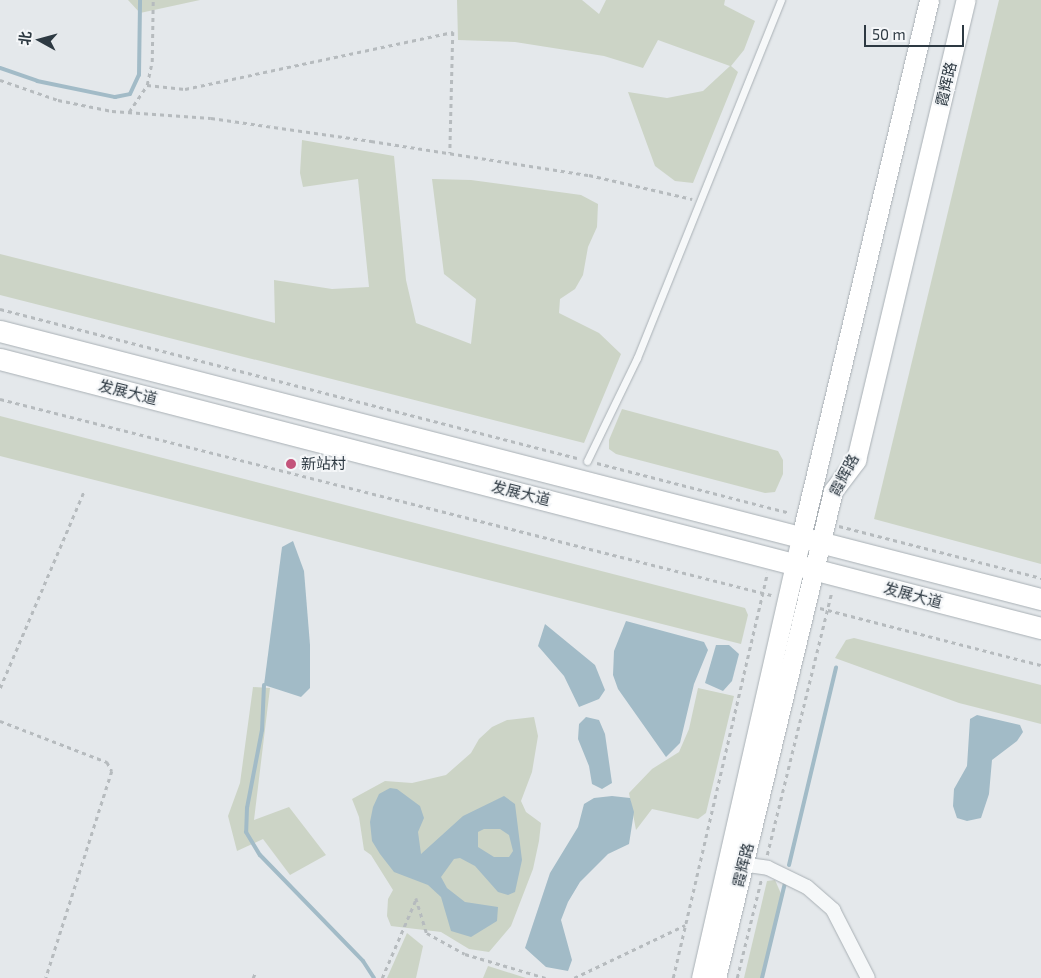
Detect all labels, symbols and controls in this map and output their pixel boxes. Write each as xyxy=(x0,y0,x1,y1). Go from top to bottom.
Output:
north arrow xyxy=(15,15,65,65)
scale bar xyxy=(866,15,966,47)
text: 50 m xyxy=(872,25,906,43)
text: 北 xyxy=(15,30,34,46)
street label: 霞辉路 xyxy=(932,60,960,108)
street label: 发展大道 xyxy=(97,376,159,408)
street label: 霞辉路 xyxy=(825,451,863,499)
place label: 新站村 xyxy=(301,455,346,473)
marker: 新站村 xyxy=(285,458,297,470)
street label: 发展大道 xyxy=(490,477,552,509)
street label: 发展大道 xyxy=(882,579,944,611)
street label: 霞辉路 xyxy=(729,841,757,889)

